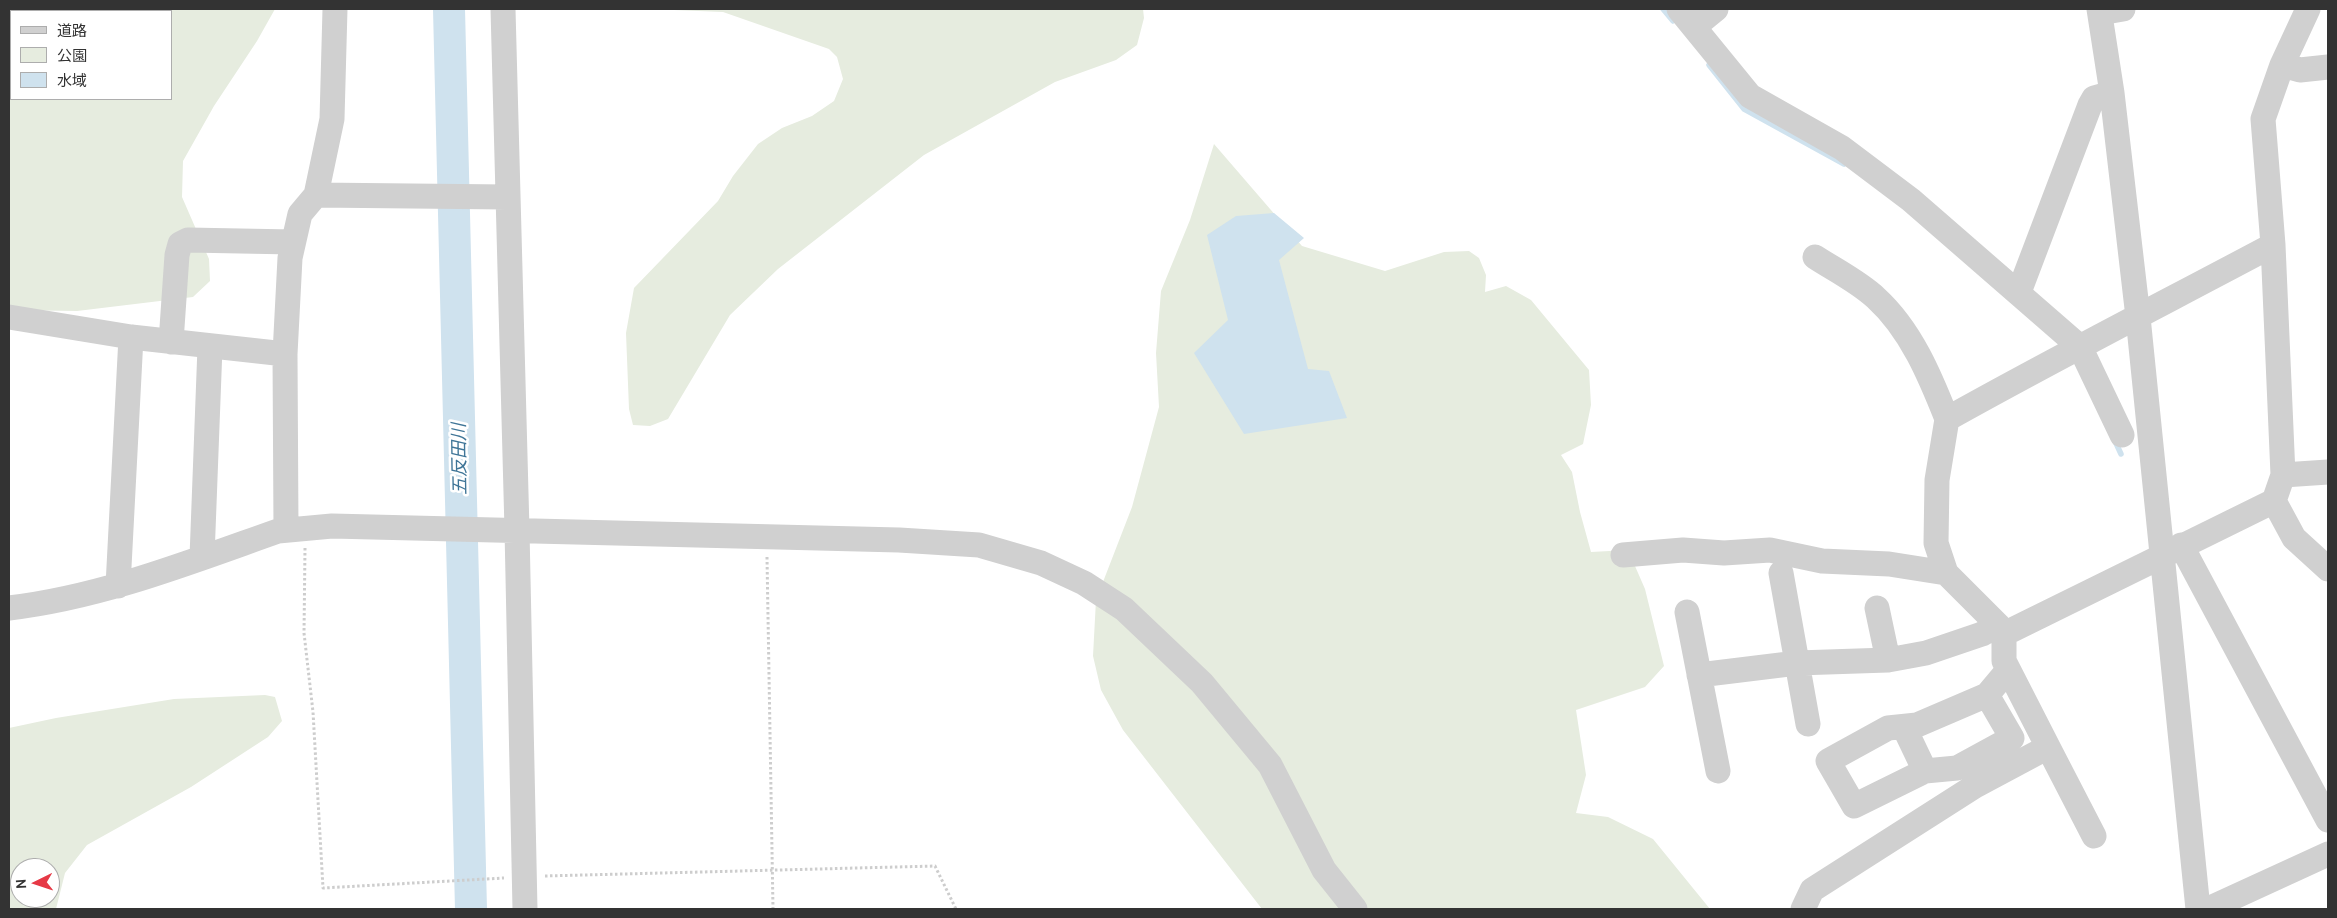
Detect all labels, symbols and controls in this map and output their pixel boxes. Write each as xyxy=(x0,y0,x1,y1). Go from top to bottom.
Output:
legend xyxy=(10,10,172,100)
text: 道路 xyxy=(57,22,87,40)
text: 公園 xyxy=(57,47,87,65)
text: 水域 xyxy=(57,72,87,90)
water label: 五反田川 xyxy=(449,423,471,495)
north arrow xyxy=(10,858,60,908)
text: N xyxy=(12,878,30,890)

